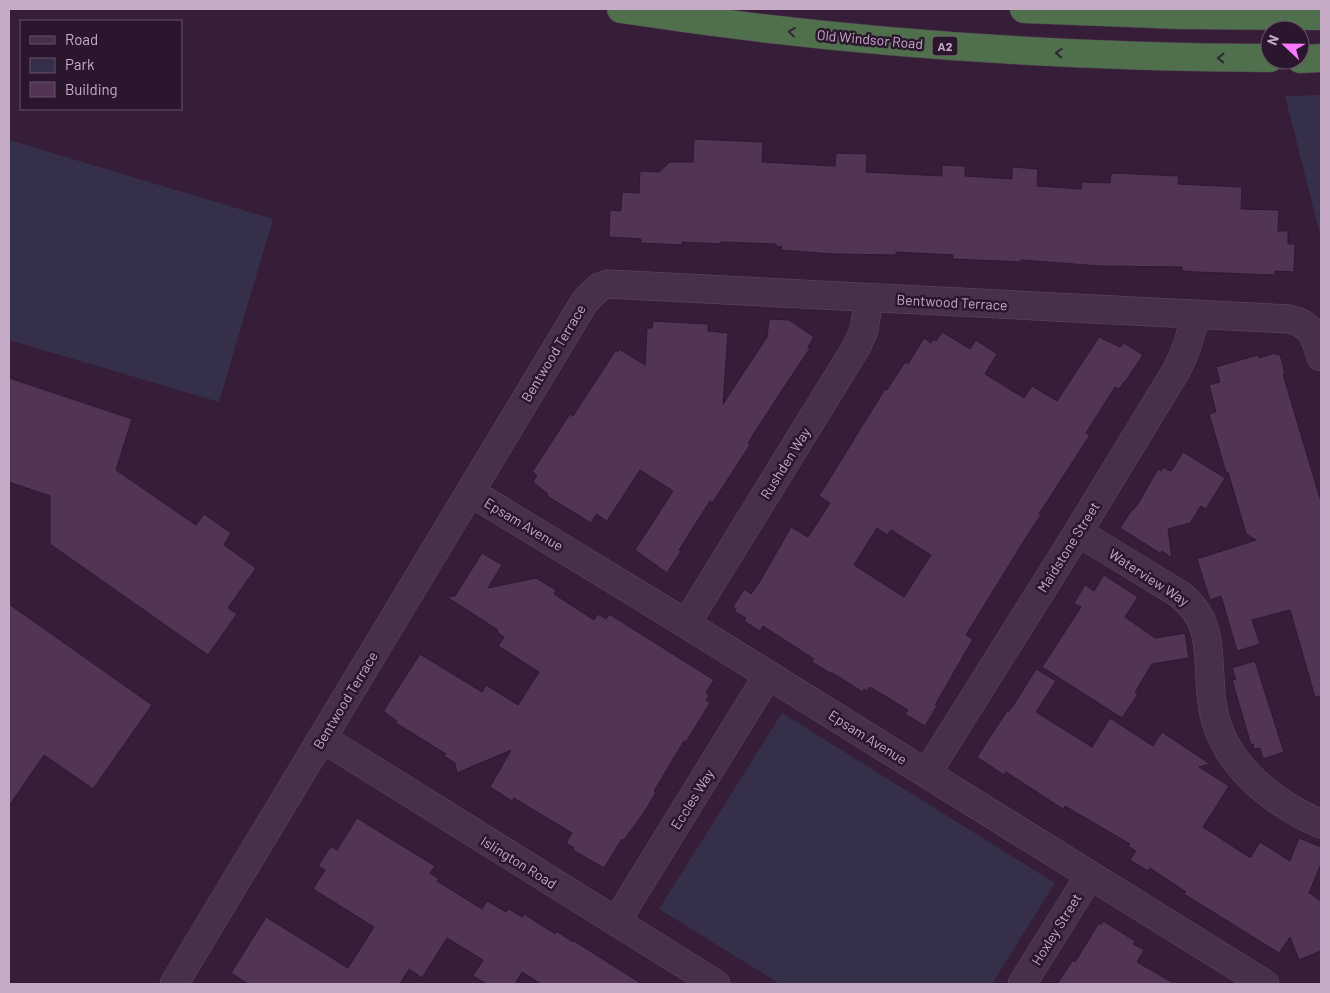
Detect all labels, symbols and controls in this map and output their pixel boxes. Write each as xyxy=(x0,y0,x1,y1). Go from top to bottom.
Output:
legend xyxy=(20,20,182,110)
north arrow xyxy=(1260,20,1310,70)
street label: Old Windsor Road xyxy=(816,26,924,52)
one-way arrow xyxy=(788,27,796,38)
text: Road xyxy=(65,30,98,48)
text: N xyxy=(1263,32,1282,47)
road number: A2 xyxy=(932,36,958,56)
one-way arrow xyxy=(1055,48,1063,59)
one-way arrow xyxy=(1217,53,1225,63)
text: Park xyxy=(65,55,95,73)
text: Building xyxy=(65,80,118,98)
street label: Bentwood Terrace xyxy=(896,291,1008,313)
street label: Bentwood Terrace xyxy=(517,301,589,405)
street label: Rushden Way xyxy=(756,424,814,502)
street label: Epsam Avenue xyxy=(481,494,567,554)
street label: Maidstone Street xyxy=(1033,499,1103,595)
street label: Waterview Way xyxy=(1106,545,1193,610)
street label: Bentwood Terrace xyxy=(309,648,381,752)
street label: Epsam Avenue xyxy=(826,706,910,768)
street label: Eccles Way xyxy=(667,765,718,832)
street label: Islington Road xyxy=(478,832,560,892)
street label: Hoxley Street xyxy=(1027,890,1085,968)

